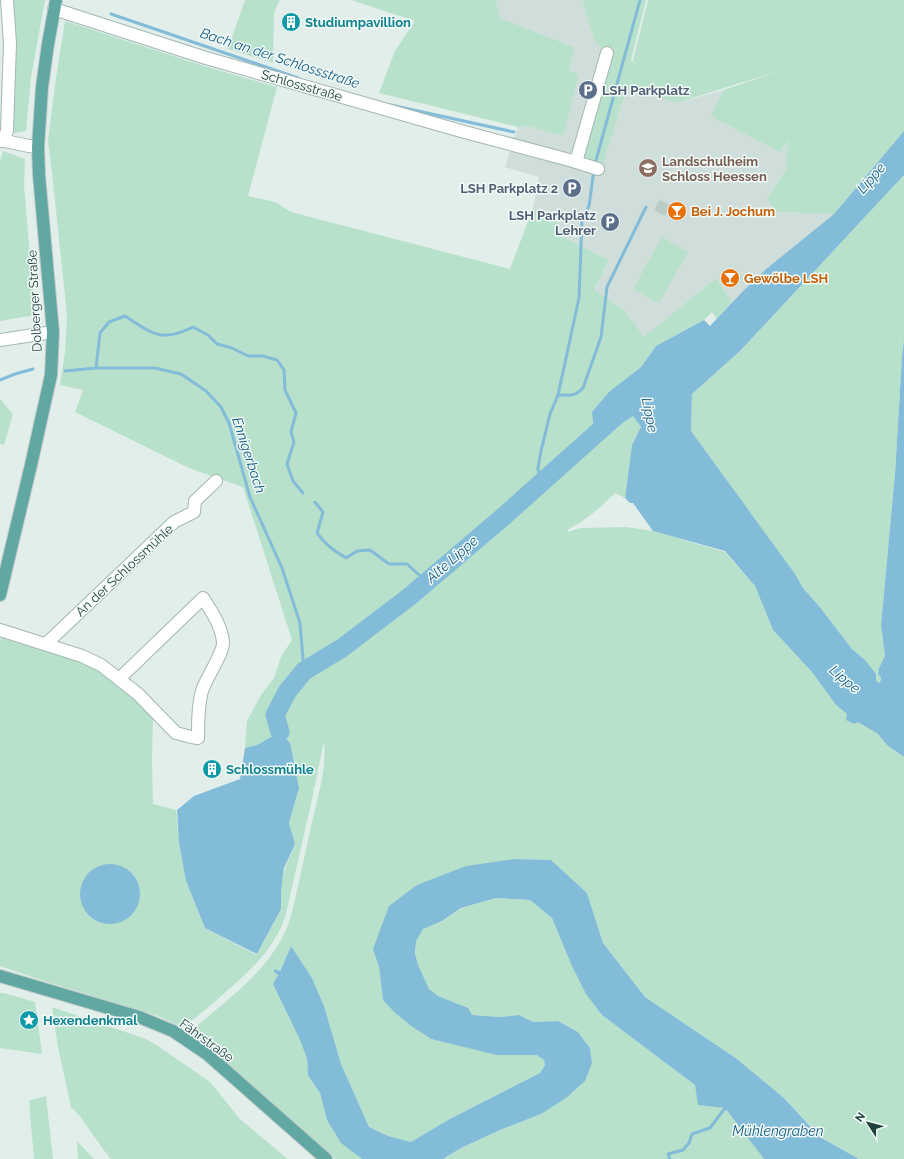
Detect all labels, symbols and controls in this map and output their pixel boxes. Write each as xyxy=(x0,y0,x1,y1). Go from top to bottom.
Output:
building icon: Studiumpavillion xyxy=(280,11,302,33)
place label: Studiumpavillion xyxy=(305,15,411,30)
water label: Bach an der Schlossstraße xyxy=(198,24,362,92)
street label: Schlossstraße xyxy=(260,66,344,104)
parking icon: LSH Parkplatz xyxy=(577,79,599,101)
place label: LSH Parkplatz xyxy=(602,83,690,98)
place label: Landschulheim Schloss Heessen xyxy=(662,154,767,184)
school or university icon: Landschulheim Schloss Heessen xyxy=(637,157,659,179)
water label: Lippe xyxy=(854,159,889,196)
parking icon: LSH Parkplatz 2 xyxy=(561,177,583,199)
place label: LSH Parkplatz 2 xyxy=(460,181,558,196)
bar icon: Bei J. Jochum xyxy=(666,200,688,222)
place label: Bei J. Jochum xyxy=(691,204,775,219)
place label: LSH Parkplatz Lehrer xyxy=(509,208,597,238)
parking icon: LSH Parkplatz Lehrer xyxy=(599,211,621,233)
street label: Dolberger Straße xyxy=(24,249,45,352)
bar icon: Gewölbe LSH xyxy=(719,267,741,289)
place label: Gewölbe LSH xyxy=(744,271,828,286)
water label: Lippe xyxy=(639,396,661,434)
water label: Ennigerbach xyxy=(229,415,269,495)
street label: An der Schlossmühle xyxy=(72,521,176,619)
water label: Alte Lippe xyxy=(422,532,481,586)
water label: Lippe xyxy=(826,662,864,697)
building icon: Schlossmühle xyxy=(201,758,223,780)
place label: Schlossmühle xyxy=(226,762,314,777)
place icon: Hexendenkmal xyxy=(18,1009,40,1031)
place label: Hexendenkmal xyxy=(43,1013,138,1028)
street label: Fährstraße xyxy=(177,1016,237,1065)
north arrow xyxy=(848,1103,888,1143)
text: N xyxy=(853,1110,868,1125)
water label: Mühlengraben xyxy=(732,1123,824,1139)

